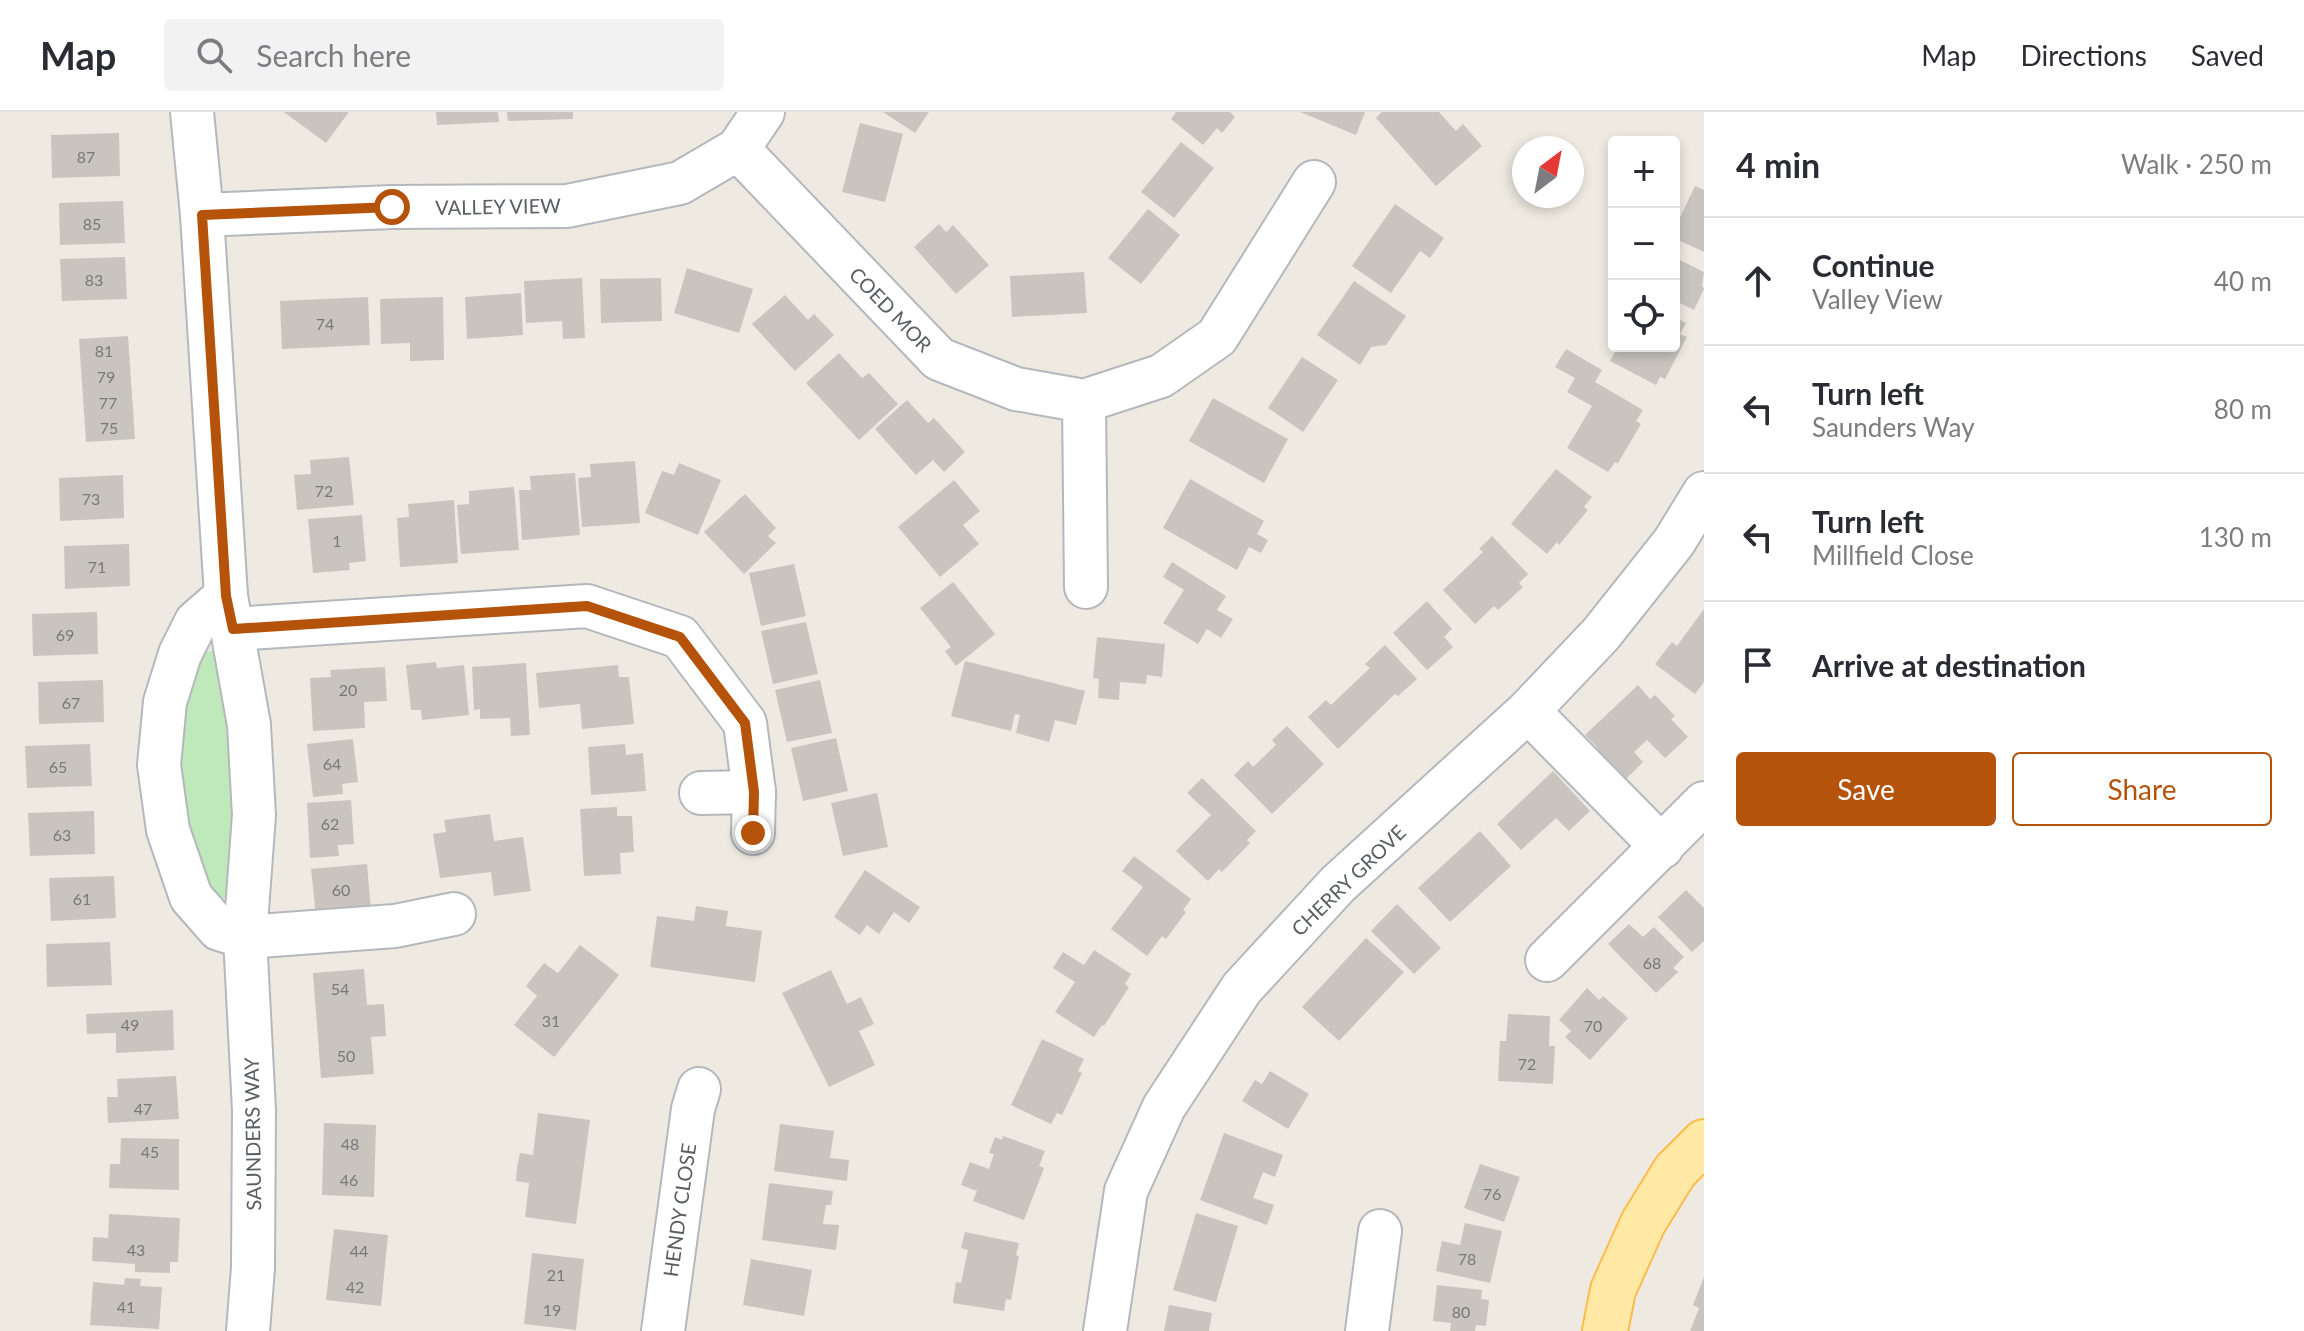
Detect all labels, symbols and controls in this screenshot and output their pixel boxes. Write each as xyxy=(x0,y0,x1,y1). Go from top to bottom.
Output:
search box xyxy=(164,19,724,91)
text: Map xyxy=(40,32,116,78)
icon: search xyxy=(192,33,236,77)
text: Search here xyxy=(256,37,411,73)
text: Map xyxy=(1921,38,1976,72)
text: Directions xyxy=(2020,38,2147,72)
text: Saved xyxy=(2191,38,2264,72)
north arrow xyxy=(1512,136,1584,208)
map controls xyxy=(1608,136,1680,352)
button: + xyxy=(1608,136,1680,208)
text: 4 min xyxy=(1736,144,1820,185)
house number: 87 xyxy=(77,147,95,166)
text: Walk · 250 m xyxy=(2121,148,2272,180)
route start xyxy=(374,189,410,225)
street label: VALLEY VIEW xyxy=(435,193,561,219)
button: − xyxy=(1608,208,1680,280)
house number: 85 xyxy=(83,214,101,233)
text: Continue xyxy=(1812,247,1935,283)
icon: ahead xyxy=(1736,259,1780,303)
street label: COED MOR xyxy=(845,262,937,357)
text: 40 m xyxy=(2214,265,2272,297)
house number: 83 xyxy=(85,270,103,289)
button: locate xyxy=(1608,280,1680,352)
text: Valley View xyxy=(1812,283,1943,315)
house number: 74 xyxy=(316,314,334,333)
house number: 81 xyxy=(95,341,113,360)
house number: 79 xyxy=(97,367,115,386)
text: Turn left xyxy=(1812,375,1924,411)
icon: left xyxy=(1736,387,1780,431)
house number: 77 xyxy=(99,393,117,412)
text: 80 m xyxy=(2214,393,2272,425)
text: Saunders Way xyxy=(1812,411,1975,443)
house number: 75 xyxy=(100,418,118,437)
house number: 72 xyxy=(315,481,333,500)
house number: 73 xyxy=(82,489,100,508)
text: Turn left xyxy=(1812,503,1924,539)
icon: left xyxy=(1736,515,1780,559)
text: 130 m xyxy=(2199,521,2272,553)
house number: 1 xyxy=(332,531,342,550)
text: Millfield Close xyxy=(1812,539,1974,571)
house number: 71 xyxy=(88,557,106,576)
house number: 69 xyxy=(56,625,74,644)
icon: arrive xyxy=(1736,643,1780,687)
text: Arrive at destination xyxy=(1812,647,2086,683)
house number: 20 xyxy=(339,680,357,699)
house number: 67 xyxy=(62,693,80,712)
button: Save xyxy=(1736,752,1996,826)
button: Share xyxy=(2012,752,2272,826)
house number: 64 xyxy=(323,754,341,773)
house number: 65 xyxy=(49,757,67,776)
house number: 62 xyxy=(321,814,339,833)
route end xyxy=(735,815,771,851)
street label: CHERRY GROVE xyxy=(1286,820,1410,940)
house number: 63 xyxy=(53,825,71,844)
house number: 60 xyxy=(332,880,350,899)
house number: 61 xyxy=(73,889,91,908)
house number: 68 xyxy=(1643,953,1661,972)
house number: 54 xyxy=(331,979,349,998)
house number: 31 xyxy=(542,1011,560,1030)
house number: 49 xyxy=(121,1015,139,1034)
house number: 70 xyxy=(1584,1016,1602,1035)
house number: 50 xyxy=(337,1046,355,1065)
house number: 72 xyxy=(1518,1054,1536,1073)
street label: SAUNDERS WAY xyxy=(239,1057,265,1211)
house number: 47 xyxy=(134,1099,152,1118)
house number: 48 xyxy=(341,1134,359,1153)
house number: 45 xyxy=(141,1142,159,1161)
street label: HENDY CLOSE xyxy=(658,1142,700,1278)
house number: 46 xyxy=(340,1170,358,1189)
house number: 76 xyxy=(1483,1184,1501,1203)
house number: 43 xyxy=(127,1240,145,1259)
house number: 44 xyxy=(350,1241,368,1260)
house number: 78 xyxy=(1458,1249,1476,1268)
house number: 21 xyxy=(547,1265,565,1284)
house number: 42 xyxy=(346,1277,364,1296)
house number: 41 xyxy=(117,1297,135,1316)
house number: 19 xyxy=(543,1300,561,1319)
house number: 80 xyxy=(1452,1302,1470,1321)

